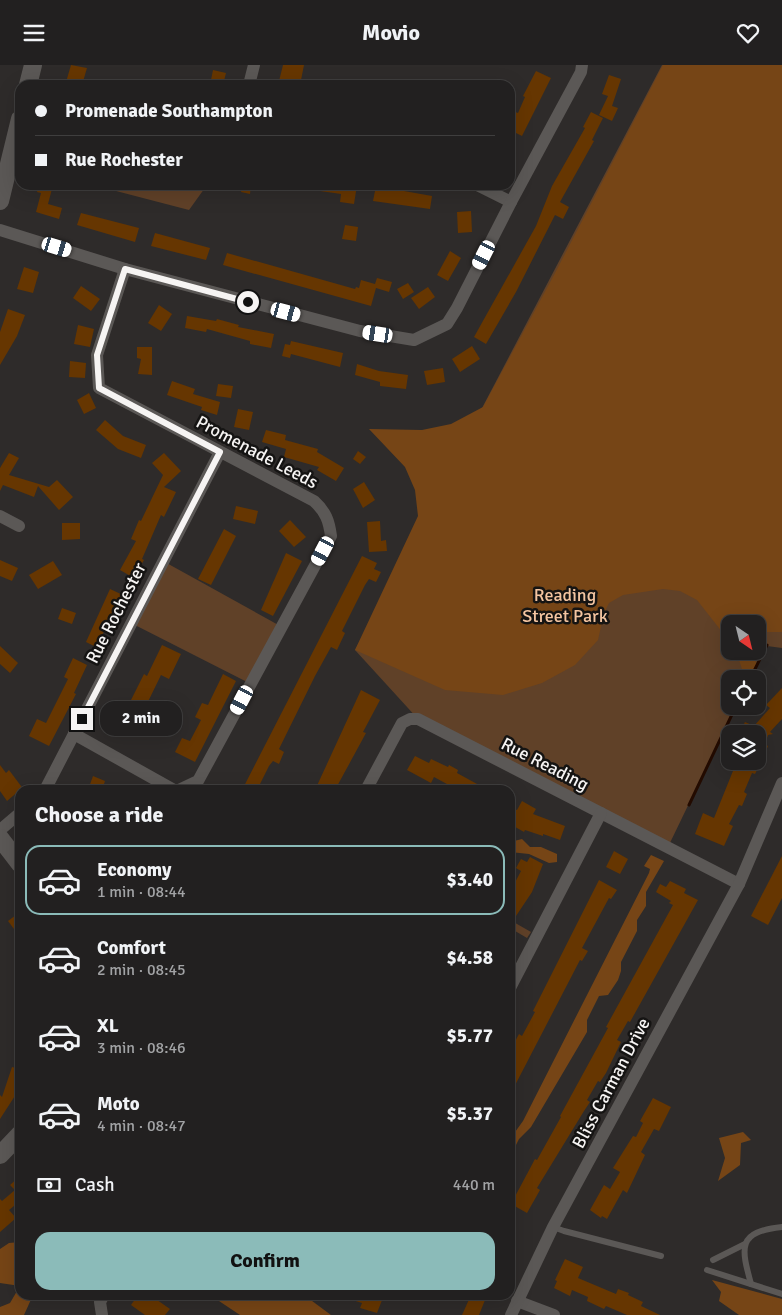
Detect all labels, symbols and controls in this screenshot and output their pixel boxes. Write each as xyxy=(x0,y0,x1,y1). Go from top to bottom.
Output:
icon: menu xyxy=(20,19,48,47)
text: Movio xyxy=(362,19,420,46)
icon: heart xyxy=(734,19,762,47)
text: Promenade Southampton xyxy=(65,99,273,123)
text: Rue Rochester xyxy=(65,148,183,172)
car xyxy=(40,235,73,259)
car xyxy=(470,238,497,272)
route start xyxy=(237,291,259,313)
car xyxy=(269,301,302,323)
car xyxy=(362,324,393,344)
street label: Promenade Leeds xyxy=(192,411,322,493)
car xyxy=(309,534,336,568)
street label: Rue Rochester xyxy=(81,559,151,667)
park label: Reading Street Park xyxy=(522,584,608,627)
north arrow xyxy=(721,615,766,660)
map controls xyxy=(721,615,766,770)
button: locate xyxy=(721,670,766,715)
car xyxy=(228,683,255,717)
callout: 2 min xyxy=(100,701,182,737)
route end xyxy=(71,708,93,730)
text: 2 min xyxy=(122,708,160,728)
button: layers xyxy=(721,725,766,770)
street label: Rue Reading xyxy=(497,733,593,795)
text: Choose a ride xyxy=(35,801,163,828)
icon: car xyxy=(37,858,82,903)
text: Economy xyxy=(97,858,171,882)
text: $3.40 xyxy=(447,868,493,892)
text: 1 min · 08:44 xyxy=(97,882,186,902)
icon: car xyxy=(37,936,82,981)
text: Comfort xyxy=(97,936,166,960)
text: $4.58 xyxy=(447,946,493,970)
text: 2 min · 08:45 xyxy=(97,960,186,980)
icon: car xyxy=(37,1014,82,1059)
text: XL xyxy=(97,1014,119,1038)
street label: Bliss Carman Drive xyxy=(567,1014,655,1152)
text: $5.77 xyxy=(447,1024,493,1048)
text: 3 min · 08:46 xyxy=(97,1038,186,1058)
icon: car xyxy=(37,1092,82,1137)
text: Moto xyxy=(97,1092,140,1116)
text: $5.37 xyxy=(447,1102,493,1126)
text: 4 min · 08:47 xyxy=(97,1116,186,1136)
icon: cash xyxy=(35,1171,63,1199)
text: Cash xyxy=(75,1173,115,1197)
text: 440 m xyxy=(453,1175,495,1195)
button: Confirm xyxy=(35,1232,495,1290)

